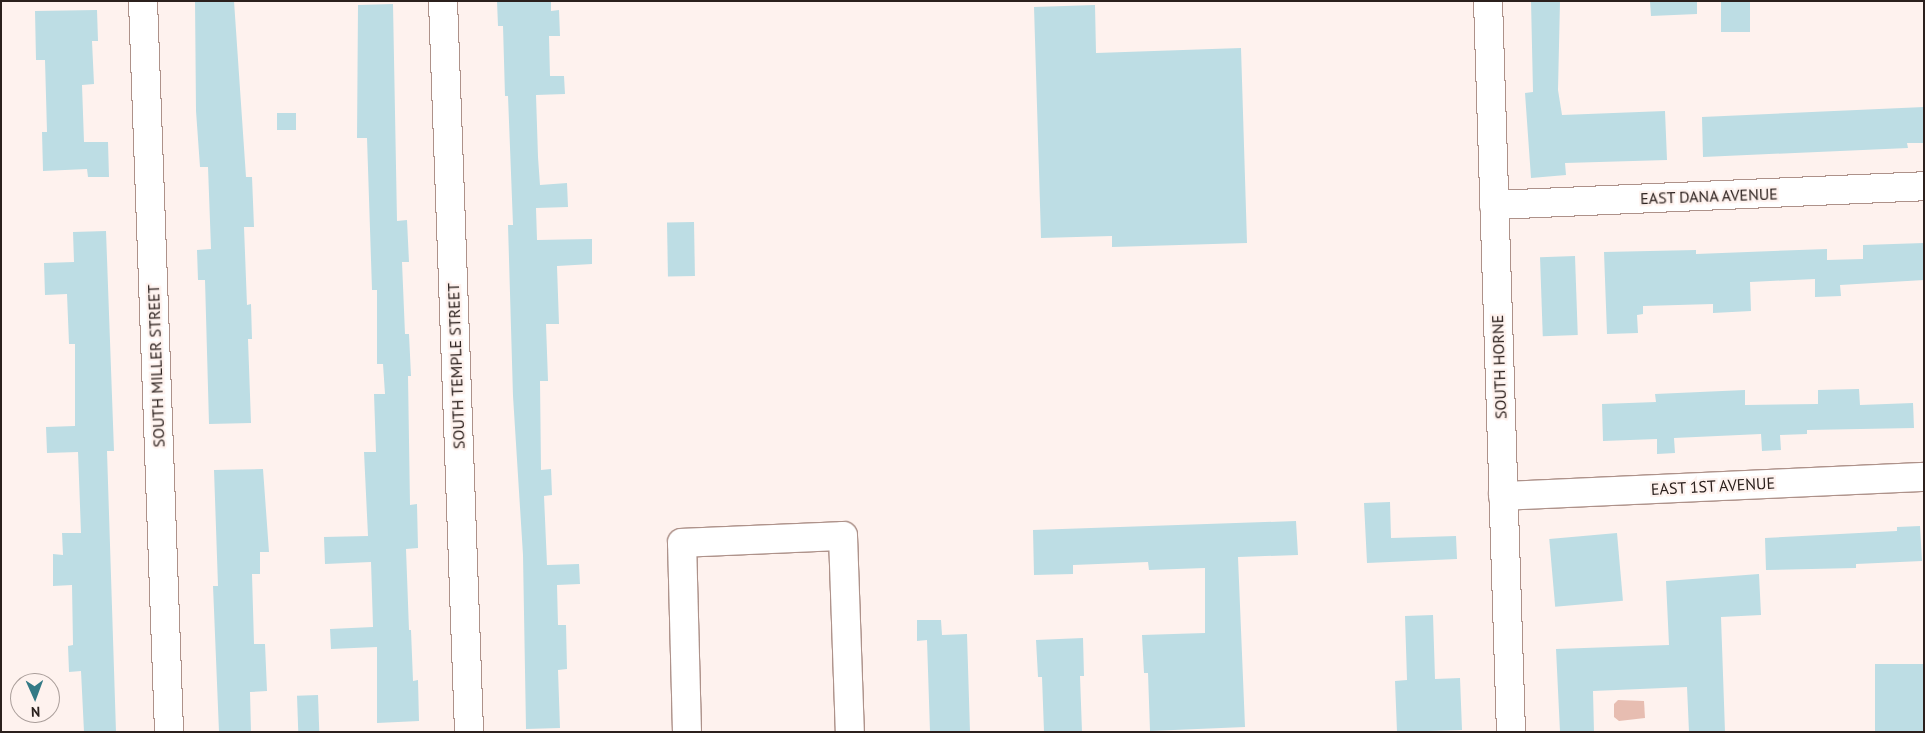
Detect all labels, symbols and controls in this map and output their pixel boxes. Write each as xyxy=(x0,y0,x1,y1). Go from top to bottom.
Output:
street label: EAST DANA AVENUE xyxy=(1639,184,1779,208)
street label: SOUTH TEMPLE STREET xyxy=(443,282,469,450)
street label: SOUTH MILLER STREET xyxy=(144,284,168,448)
street label: SOUTH HORNE xyxy=(1488,315,1510,419)
street label: EAST 1ST AVENUE xyxy=(1650,473,1776,499)
north arrow xyxy=(10,673,60,723)
text: N xyxy=(31,703,40,721)

